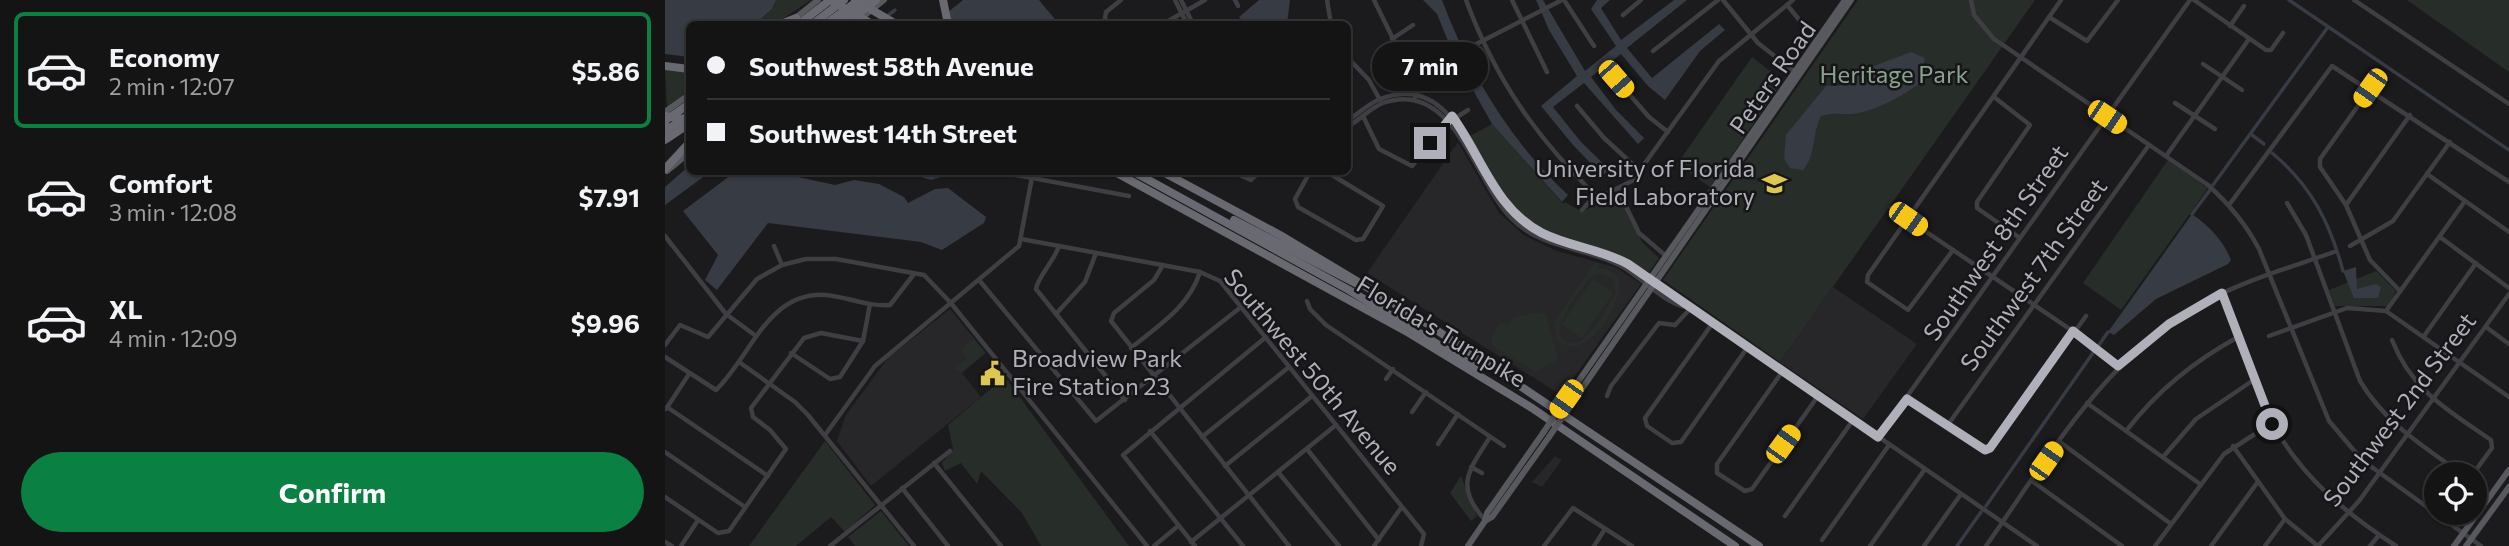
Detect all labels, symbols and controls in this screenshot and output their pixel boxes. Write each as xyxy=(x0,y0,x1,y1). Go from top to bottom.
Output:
street label: Peters Road xyxy=(1723,15,1821,139)
icon: car xyxy=(25,39,88,102)
text: Economy xyxy=(109,41,220,72)
callout: 7 min xyxy=(1372,41,1488,90)
text: Southwest 58th Avenue xyxy=(749,50,1034,81)
text: 7 min xyxy=(1402,52,1458,80)
text: $5.86 xyxy=(572,55,640,86)
car xyxy=(1595,56,1638,102)
park label: Heritage Park xyxy=(1819,59,1969,88)
car xyxy=(2350,65,2391,111)
text: 2 min · 12:07 xyxy=(109,72,235,100)
car xyxy=(2084,97,2131,137)
text: Southwest 14th Street xyxy=(749,117,1017,148)
route end xyxy=(1414,127,1446,159)
street label: Southwest 8th Street xyxy=(1916,138,2073,346)
place label: University of Florida Field Laboratory xyxy=(1535,153,1755,210)
icon: car xyxy=(25,165,88,228)
text: Comfort xyxy=(109,167,212,198)
school or university icon: University of Florida Field Laboratory xyxy=(1761,169,1789,197)
street label: Southwest 7th Street xyxy=(1953,172,2112,376)
text: $7.91 xyxy=(578,181,640,212)
text: 3 min · 12:08 xyxy=(109,198,237,226)
car xyxy=(1885,198,1932,240)
street label: Southwest 50th Avenue xyxy=(1219,262,1408,480)
street label: Florida's Turnpike xyxy=(1352,269,1532,393)
icon: car xyxy=(25,291,88,354)
text: XL xyxy=(109,293,143,324)
street label: Southwest 2nd Street xyxy=(2316,306,2481,512)
text: $9.96 xyxy=(571,307,640,338)
text: 4 min · 12:09 xyxy=(109,324,238,352)
place label: Broadview Park Fire Station 23 xyxy=(1012,343,1182,400)
public building icon: Broadview Park Fire Station 23 xyxy=(978,359,1006,387)
car xyxy=(1546,376,1587,422)
route start xyxy=(2256,408,2288,440)
car xyxy=(1763,421,1804,467)
car xyxy=(2026,438,2067,484)
button: Confirm xyxy=(21,452,644,532)
map controls xyxy=(2424,462,2487,525)
button: locate xyxy=(2424,462,2487,525)

